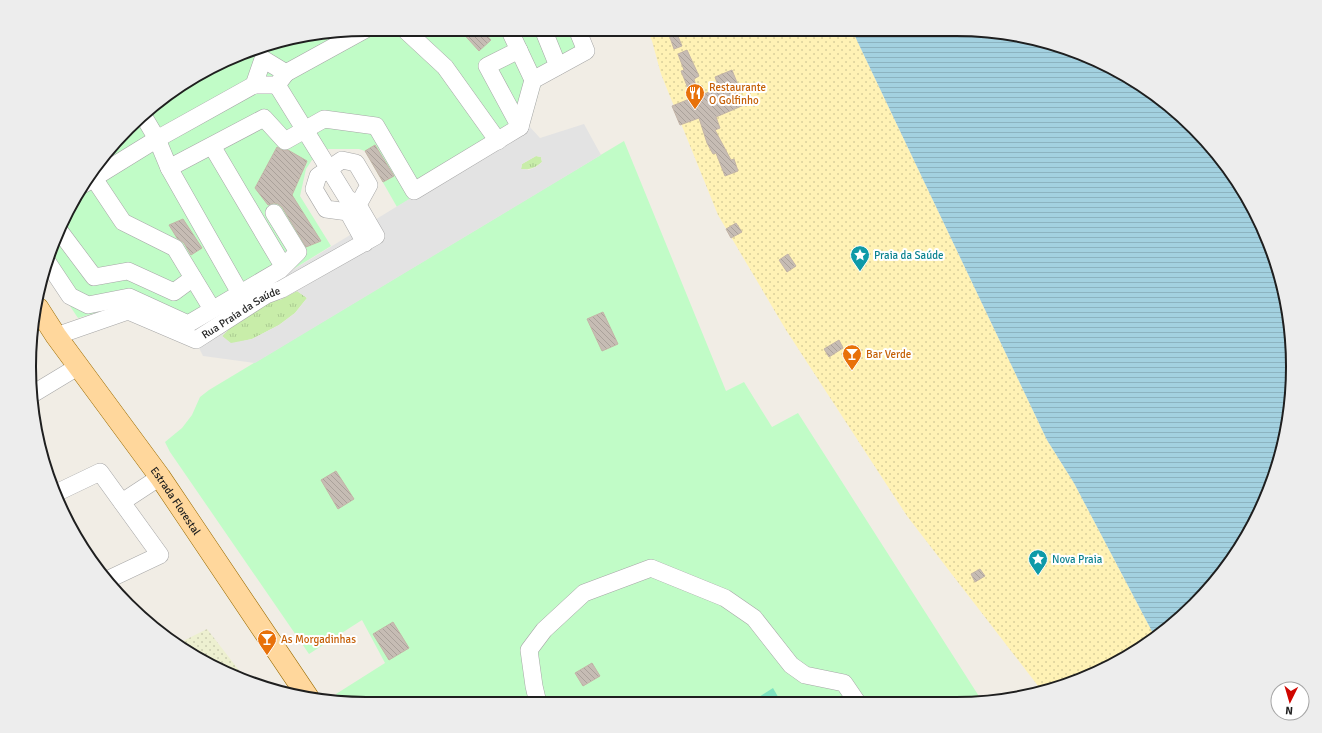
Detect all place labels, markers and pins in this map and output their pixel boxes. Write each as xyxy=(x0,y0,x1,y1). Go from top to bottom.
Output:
place label: Restaurante O Golfinho xyxy=(709,81,766,107)
restaurant icon: Restaurante O Golfinho xyxy=(684,82,706,110)
place icon: Praia da Saúde xyxy=(849,244,871,272)
place label: Praia da Saúde xyxy=(874,249,943,262)
bar icon: Bar Verde xyxy=(841,343,863,371)
place label: Bar Verde xyxy=(866,348,911,361)
place icon: Nova Praia xyxy=(1027,548,1049,576)
place label: Nova Praia xyxy=(1052,553,1103,566)
bar icon: As Morgadinhas xyxy=(256,628,278,656)
place label: As Morgadinhas xyxy=(281,633,356,646)

